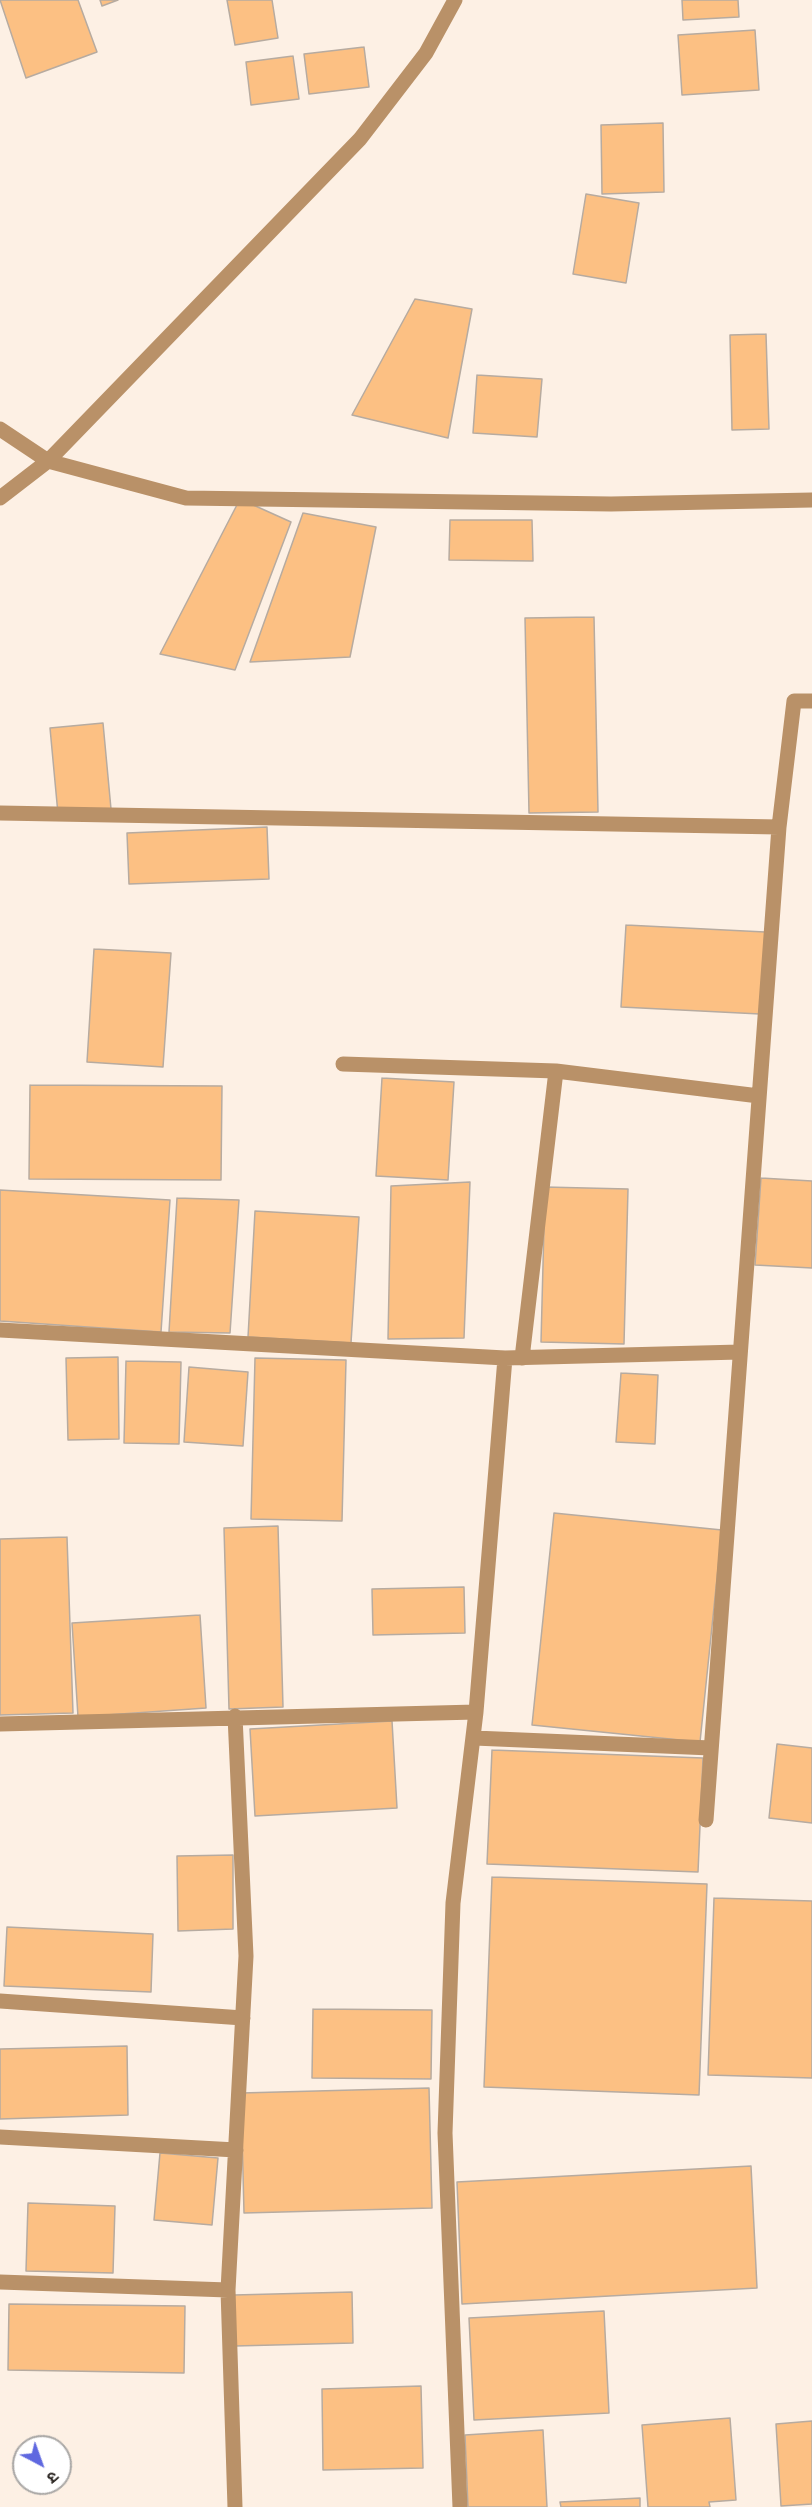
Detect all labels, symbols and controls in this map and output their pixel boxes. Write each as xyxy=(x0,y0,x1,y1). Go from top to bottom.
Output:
north arrow xyxy=(12,2435,72,2495)
text: उ xyxy=(42,2466,64,2489)

